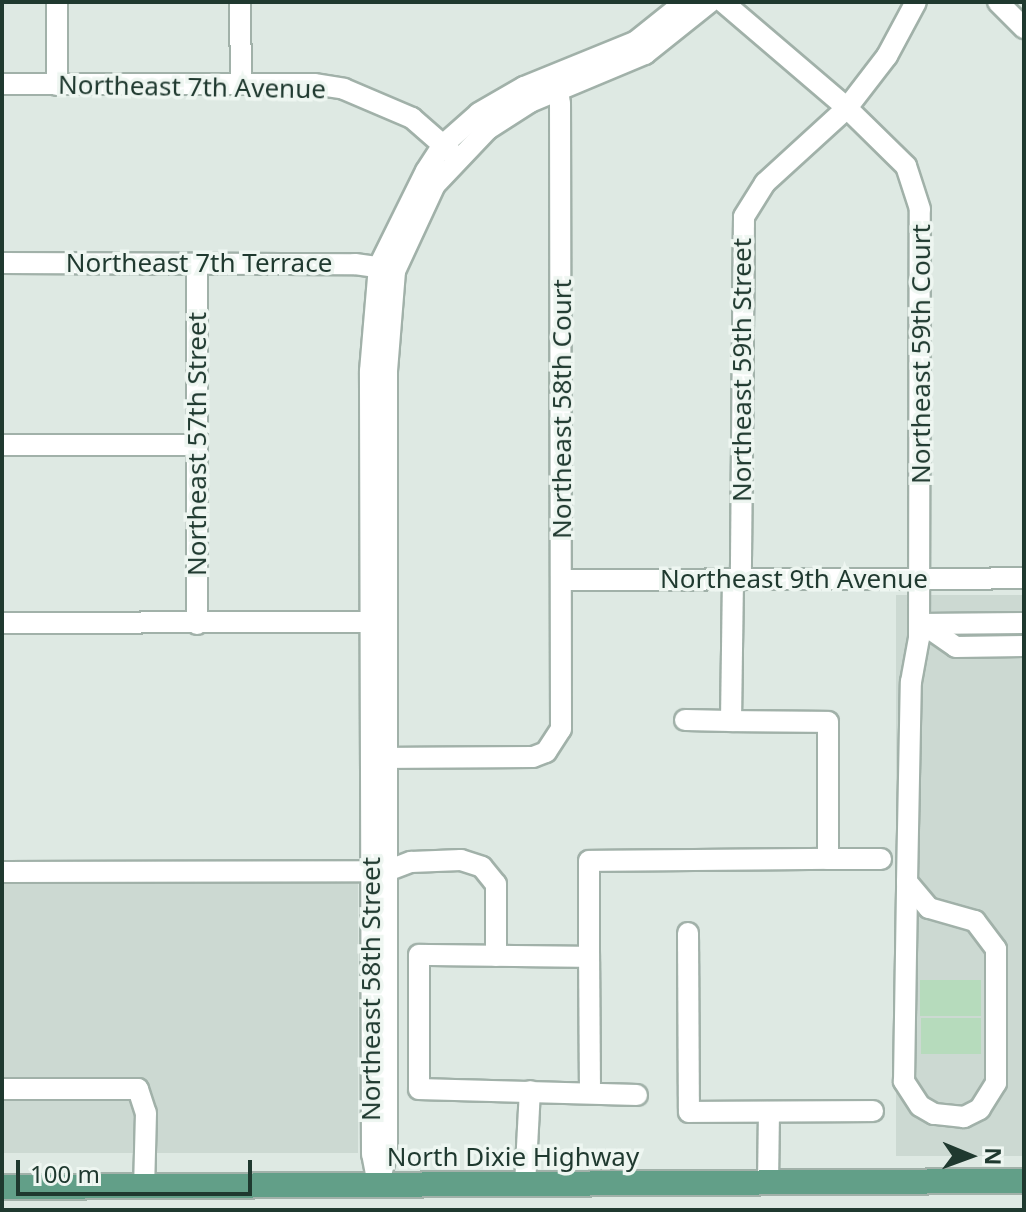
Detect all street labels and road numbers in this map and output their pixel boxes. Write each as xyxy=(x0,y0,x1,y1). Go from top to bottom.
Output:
street label: Northeast 7th Avenue xyxy=(58,69,326,105)
street label: Northeast 59th Court xyxy=(905,224,937,484)
street label: Northeast 59th Street xyxy=(726,238,758,502)
street label: Northeast 7th Terrace xyxy=(66,247,332,279)
street label: Northeast 58th Court xyxy=(546,279,578,539)
street label: Northeast 57th Street xyxy=(181,312,213,576)
street label: Northeast 9th Avenue xyxy=(660,563,928,595)
street label: Northeast 58th Street xyxy=(355,857,387,1121)
street label: North Dixie Highway xyxy=(387,1141,639,1173)

